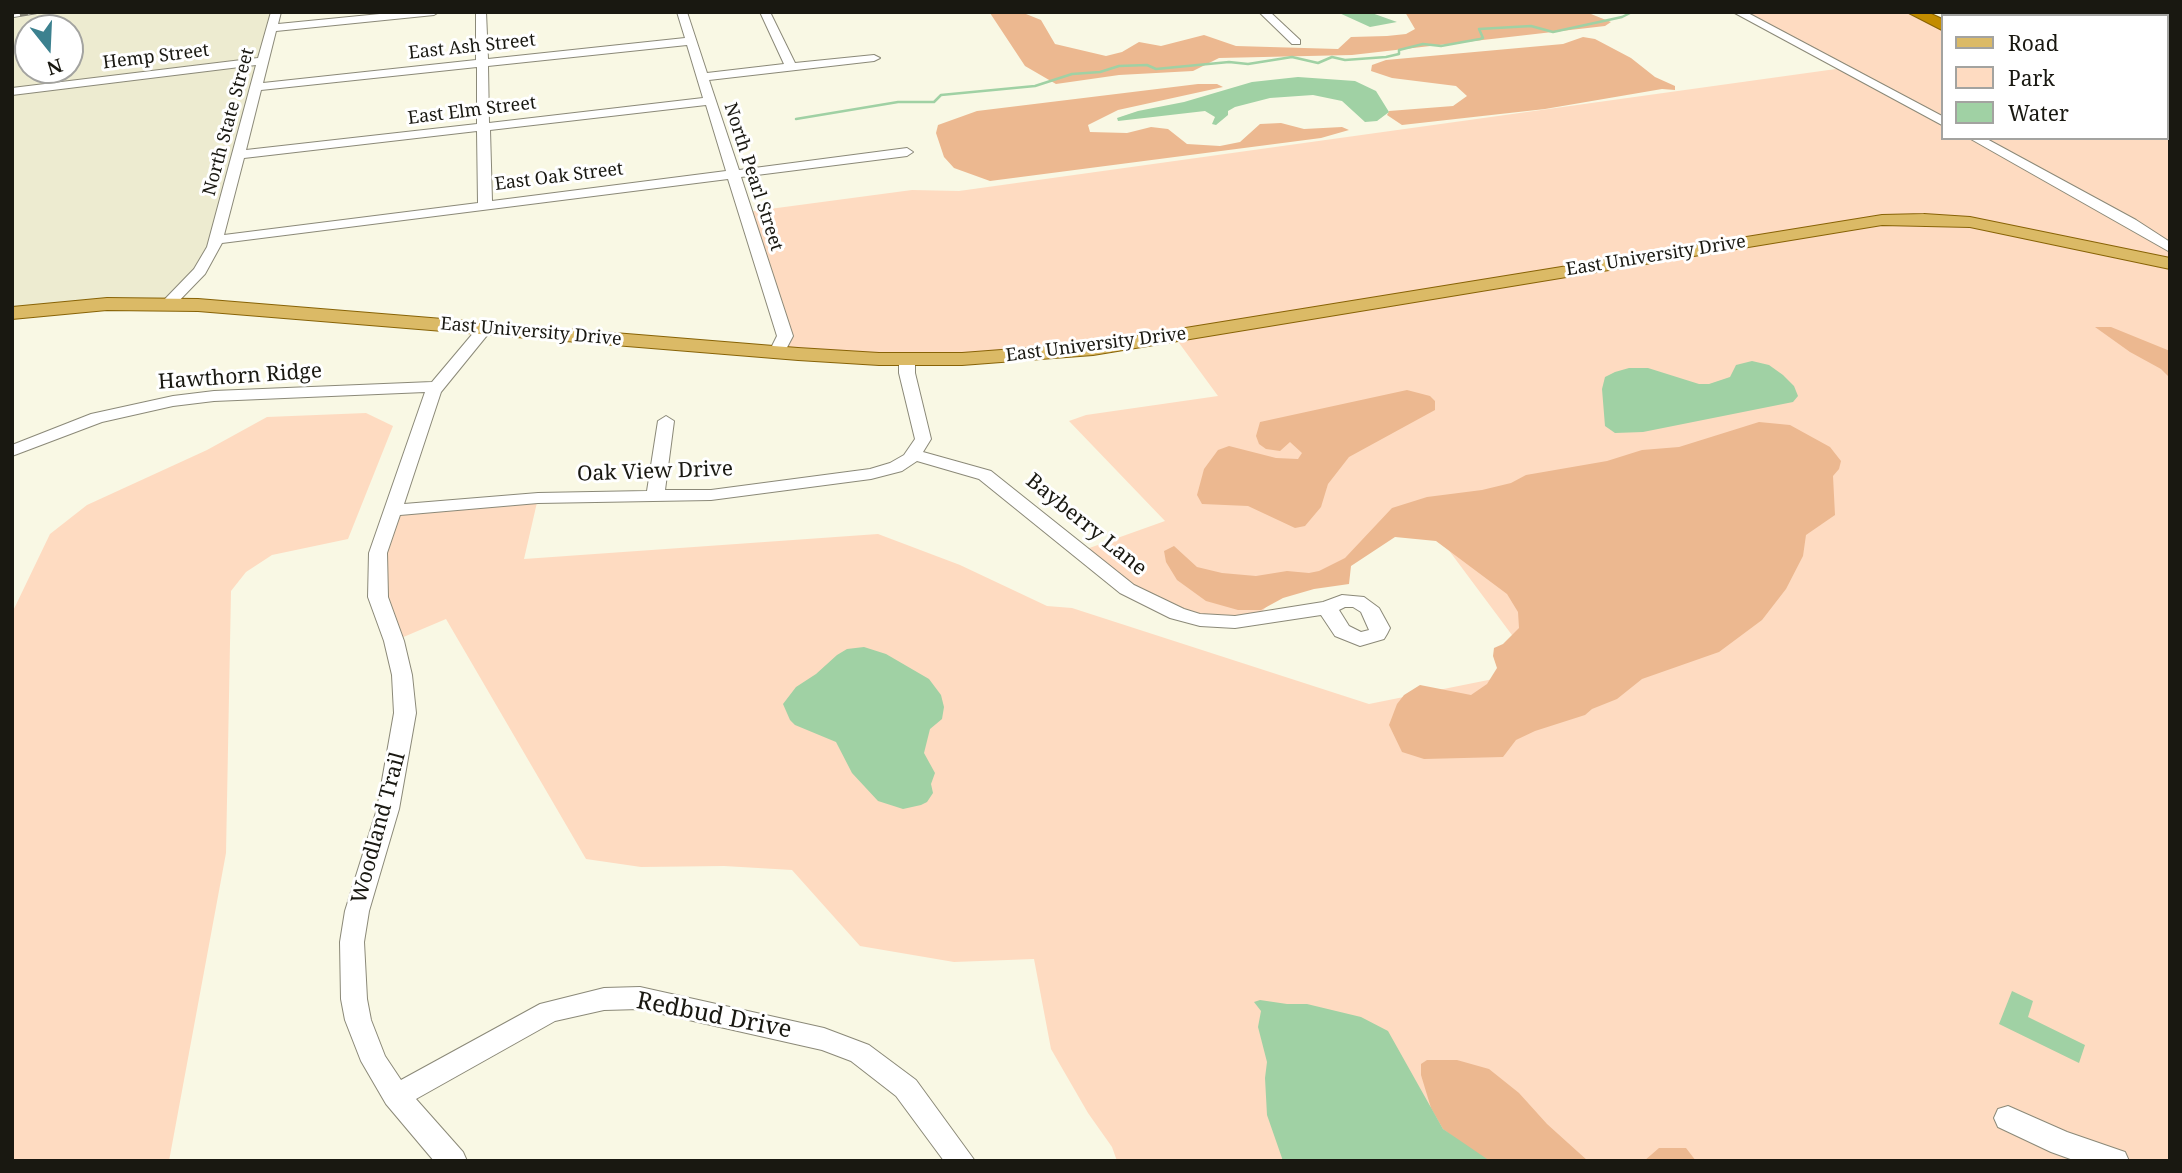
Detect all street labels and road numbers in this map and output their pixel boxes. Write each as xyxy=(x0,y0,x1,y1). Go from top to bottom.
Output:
street label: East Ash Street xyxy=(407,30,537,64)
street label: Hemp Street xyxy=(102,40,210,74)
street label: North State Street xyxy=(199,46,259,198)
street label: East Elm Street xyxy=(407,92,537,130)
street label: North Pearl Street xyxy=(719,100,787,254)
street label: East Oak Street xyxy=(493,158,625,196)
street label: East University Drive xyxy=(1565,231,1747,281)
street label: East University Drive xyxy=(440,313,622,351)
street label: East University Drive xyxy=(1004,323,1188,367)
street label: Hawthorn Ridge xyxy=(157,359,323,395)
street label: Oak View Drive xyxy=(577,457,733,487)
street label: Bayberry Lane xyxy=(1021,469,1151,581)
street label: Woodland Trail xyxy=(347,750,411,906)
street label: Redbud Drive xyxy=(634,987,794,1045)

